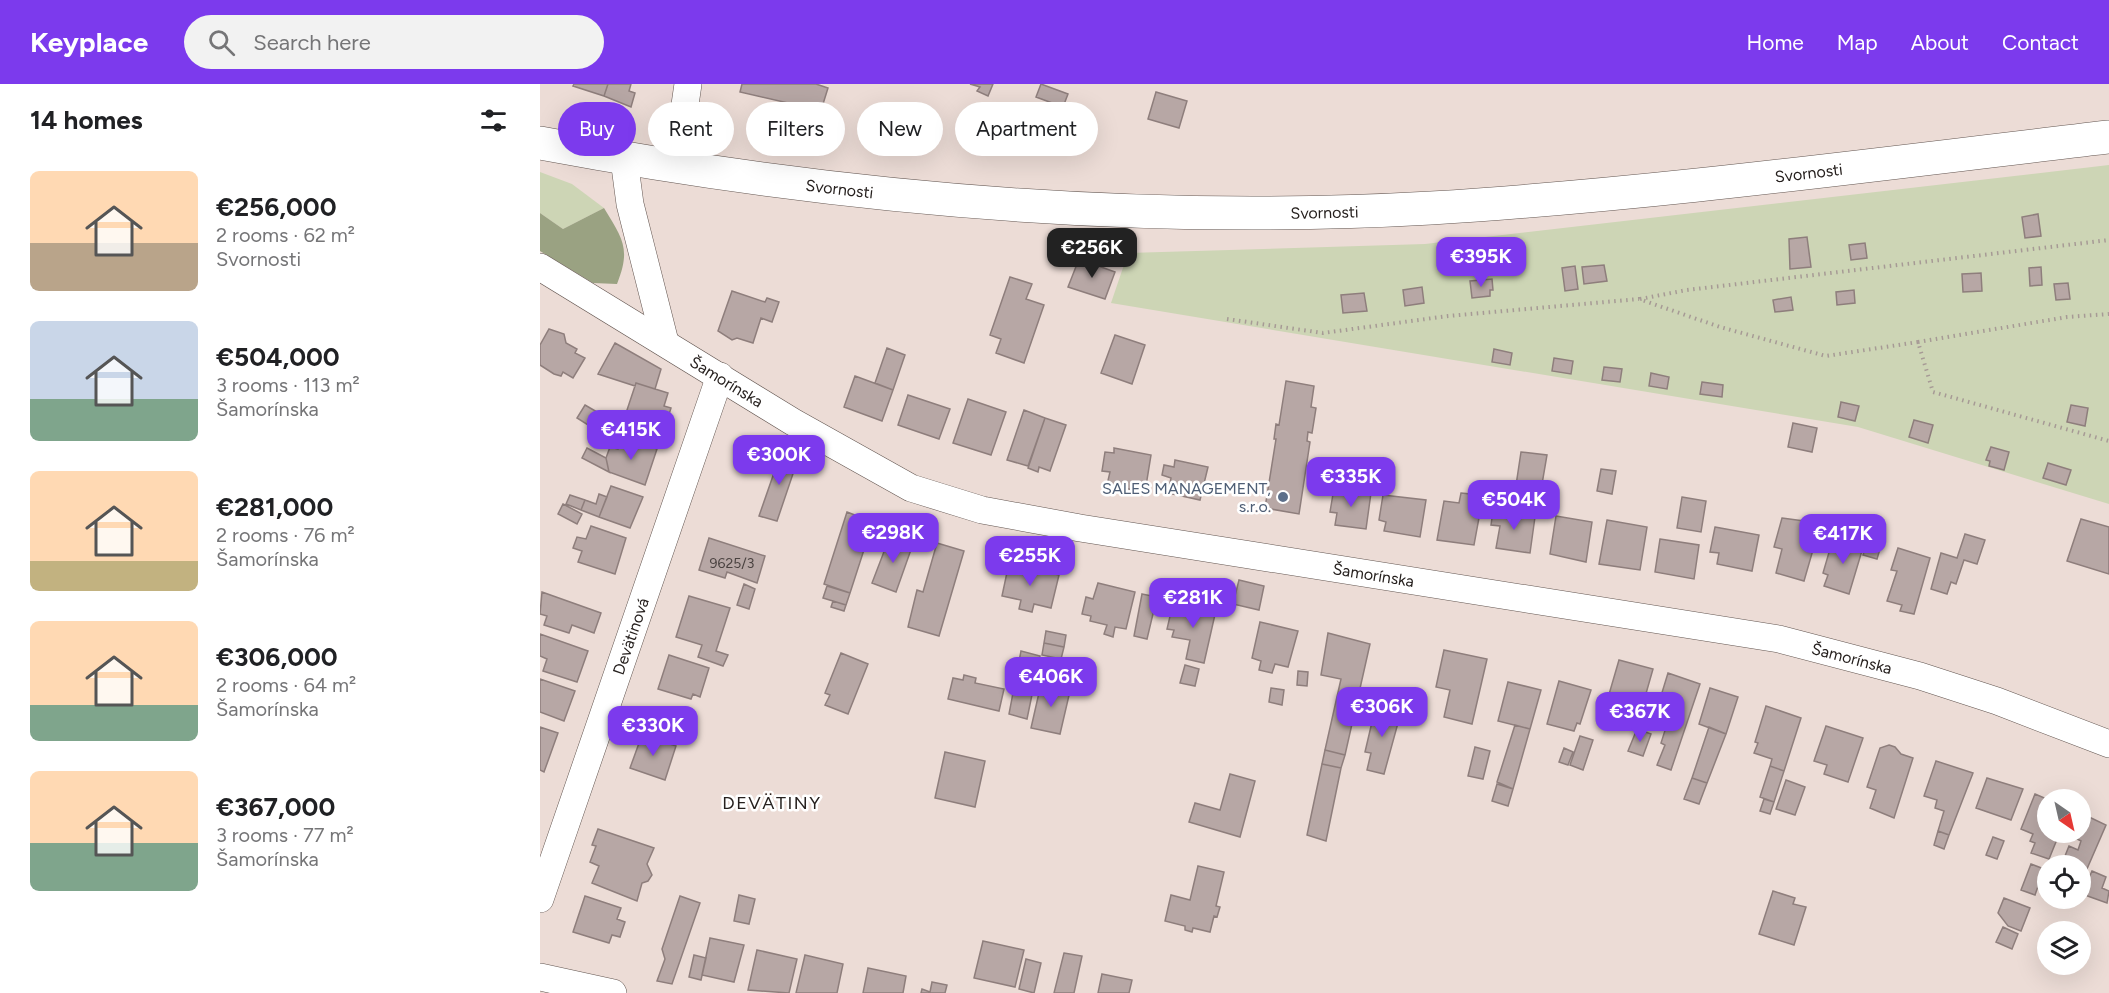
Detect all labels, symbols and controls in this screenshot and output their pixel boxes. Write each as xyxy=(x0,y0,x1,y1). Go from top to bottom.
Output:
search box xyxy=(184,15,604,69)
text: Keyplace xyxy=(30,25,148,59)
icon: search xyxy=(205,26,238,59)
text: Search here xyxy=(253,29,371,56)
text: Home xyxy=(1747,30,1804,55)
text: Map xyxy=(1837,30,1878,55)
text: About xyxy=(1911,30,1969,55)
text: Contact xyxy=(2002,30,2079,55)
chip: Buy xyxy=(558,102,636,156)
chip: Rent xyxy=(648,102,734,156)
chip: Filters xyxy=(746,102,845,156)
chip: New xyxy=(857,102,943,156)
chip: Apartment xyxy=(955,102,1098,156)
text: 14 homes xyxy=(30,104,143,136)
icon: filters xyxy=(477,104,510,137)
street label: Svornosti xyxy=(1774,160,1844,186)
street label: Svornosti xyxy=(804,176,874,202)
text: €256,000 xyxy=(216,191,337,223)
icon: home xyxy=(78,195,150,267)
street label: Svornosti xyxy=(1290,202,1359,223)
text: 2 rooms · 62 m² xyxy=(216,223,355,247)
pin: €256K xyxy=(1050,228,1134,279)
text: €256K xyxy=(1061,235,1123,259)
pin: €395K xyxy=(1439,237,1523,288)
text: €395K xyxy=(1450,244,1512,268)
text: Svornosti xyxy=(216,247,301,271)
text: €504,000 xyxy=(216,341,340,373)
icon: home xyxy=(78,345,150,417)
street label: Šamorínska xyxy=(686,352,766,411)
text: 3 rooms · 113 m² xyxy=(216,373,360,397)
text: Šamorínska xyxy=(216,397,319,421)
pin: €415K xyxy=(589,410,673,461)
text: €415K xyxy=(601,417,661,441)
pin: €300K xyxy=(737,435,821,486)
text: €300K xyxy=(747,442,811,466)
pin: €335K xyxy=(1309,457,1393,508)
text: €335K xyxy=(1320,464,1382,488)
place label: SALES MANAGEMENT, s.r.o. xyxy=(1102,479,1271,516)
pin: €504K xyxy=(1472,480,1556,531)
text: €504K xyxy=(1482,487,1546,511)
marker: SALES MANAGEMENT, s.r.o. xyxy=(1276,490,1290,504)
text: €281,000 xyxy=(216,491,333,523)
icon: home xyxy=(78,495,150,567)
pin: €298K xyxy=(851,513,935,564)
pin: €417K xyxy=(1801,514,1885,565)
text: €298K xyxy=(862,520,924,544)
text: €417K xyxy=(1813,521,1873,545)
text: 2 rooms · 76 m² xyxy=(216,523,355,547)
pin: €255K xyxy=(988,536,1072,587)
text: €255K xyxy=(999,543,1061,567)
text: Šamorínska xyxy=(216,547,319,571)
house number: 9625/3 xyxy=(710,555,754,572)
street label: Šamorínska xyxy=(1331,559,1415,591)
pin: €281K xyxy=(1151,578,1235,629)
text: €281K xyxy=(1163,585,1223,609)
street label: Devätinová xyxy=(609,595,653,677)
street label: Šamorínska xyxy=(1810,639,1894,678)
text: €306,000 xyxy=(216,641,338,673)
icon: home xyxy=(78,645,150,717)
pin: €406K xyxy=(1009,657,1093,708)
text: €406K xyxy=(1019,664,1083,688)
text: 2 rooms · 64 m² xyxy=(216,673,356,697)
pin: €306K xyxy=(1340,687,1424,738)
pin: €367K xyxy=(1598,692,1682,743)
text: €306K xyxy=(1351,694,1413,718)
text: Šamorínska xyxy=(216,697,319,721)
text: €367K xyxy=(1609,699,1671,723)
pin: €330K xyxy=(611,706,695,757)
text: €330K xyxy=(622,713,684,737)
north arrow xyxy=(2037,789,2091,843)
map controls xyxy=(2037,789,2091,975)
text: €367,000 xyxy=(216,791,335,823)
district label: DEVÄTINY xyxy=(722,792,822,814)
icon: home xyxy=(78,795,150,867)
text: 3 rooms · 77 m² xyxy=(216,823,354,847)
text: Šamorínska xyxy=(216,847,319,871)
button: locate xyxy=(2037,855,2091,909)
button: layers xyxy=(2037,921,2091,975)

